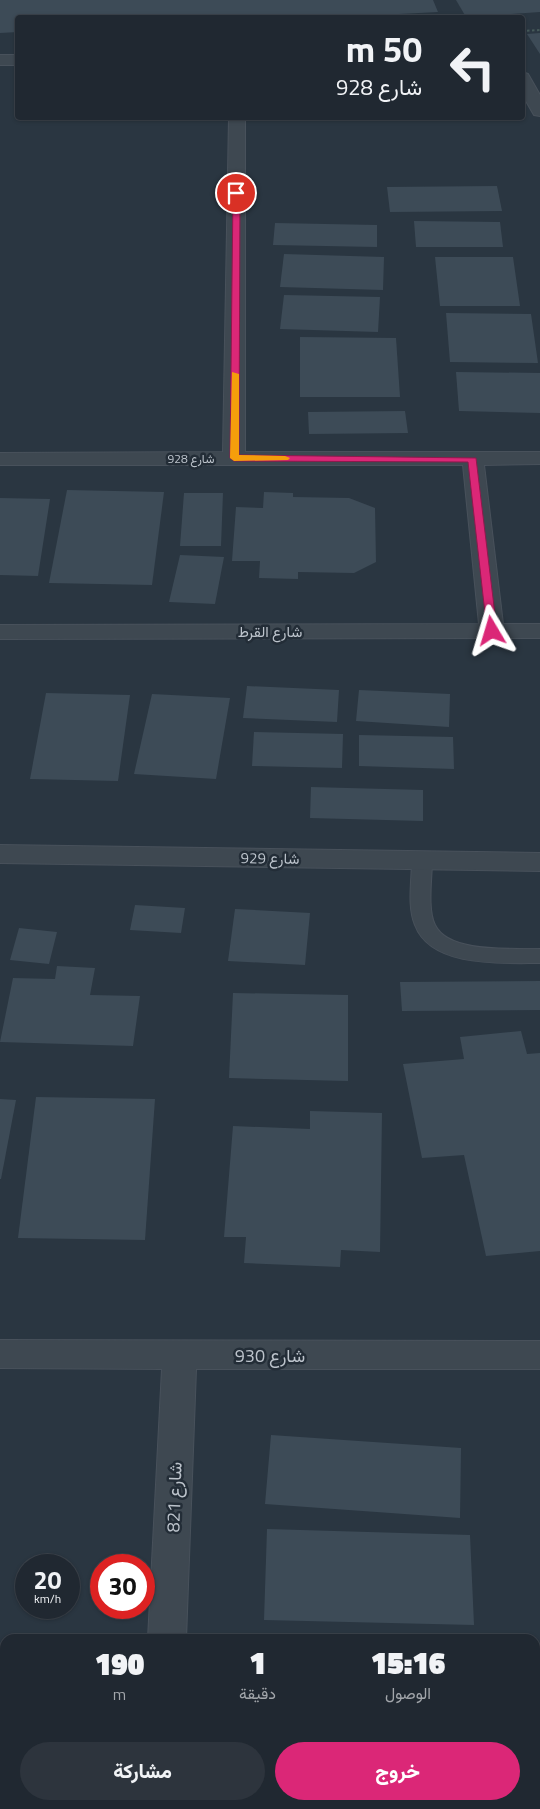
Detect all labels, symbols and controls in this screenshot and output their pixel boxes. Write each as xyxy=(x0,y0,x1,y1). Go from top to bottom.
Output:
text: 50 m xyxy=(346,22,422,76)
icon: left xyxy=(440,35,505,100)
text: شارع 928 xyxy=(336,70,422,104)
pin xyxy=(215,172,257,214)
icon: arrive xyxy=(222,179,250,207)
street label: شارع 928 xyxy=(168,449,214,468)
position arrow xyxy=(465,604,517,656)
street label: شارع القرط xyxy=(238,620,302,643)
street label: شارع 929 xyxy=(240,846,300,870)
street label: شارع 930 xyxy=(235,1342,305,1369)
street label: شارع 821 xyxy=(159,1461,189,1533)
speed limit sign: 30 xyxy=(90,1554,155,1619)
text: 20 xyxy=(33,1561,62,1599)
text: km/h xyxy=(34,1589,61,1608)
text: 1 xyxy=(249,1640,266,1686)
text: 15:16 xyxy=(371,1640,445,1686)
text: 190 xyxy=(95,1641,144,1687)
text: دقيقة xyxy=(239,1681,276,1705)
text: الوصول xyxy=(385,1681,431,1705)
text: m xyxy=(113,1682,126,1706)
button: مشاركة xyxy=(20,1742,265,1800)
button: خروج xyxy=(275,1742,520,1800)

